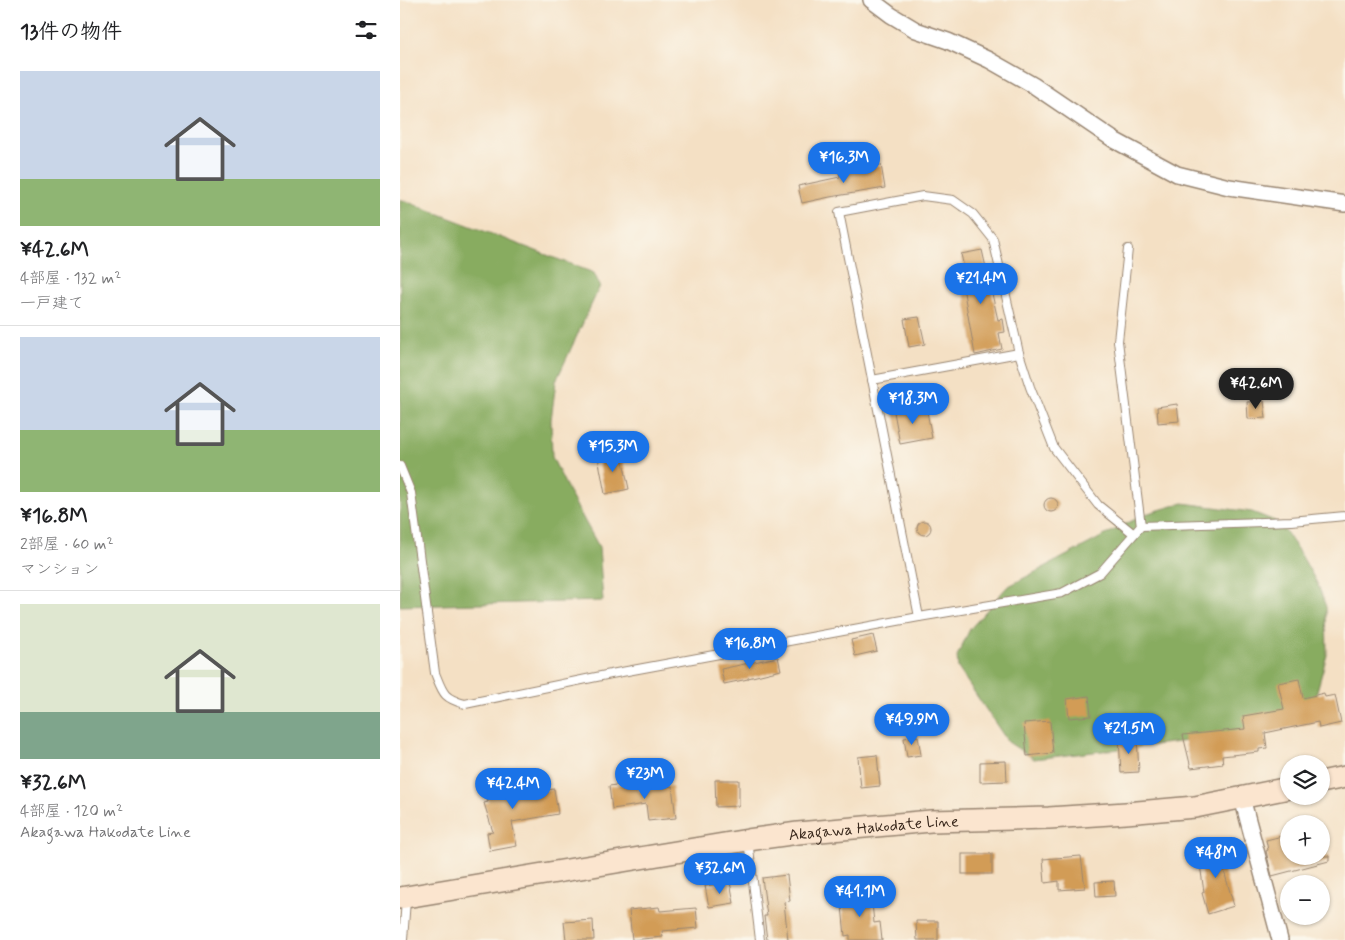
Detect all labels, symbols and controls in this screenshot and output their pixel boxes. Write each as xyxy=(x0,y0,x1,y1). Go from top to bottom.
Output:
icon: filters xyxy=(352,16,380,44)
text: 13件の物件 xyxy=(20,18,122,46)
icon: home xyxy=(155,104,245,194)
pin: ¥16.3M xyxy=(803,142,885,184)
text: ¥16.3M xyxy=(819,147,869,168)
text: ¥42.6M xyxy=(20,236,89,264)
pin: ¥21.4M xyxy=(940,262,1022,305)
text: 4部屋 · 132 m² xyxy=(20,268,121,289)
text: ¥21.4M xyxy=(956,268,1006,289)
text: 一戸建て xyxy=(20,293,84,314)
pin: ¥42.6M xyxy=(1215,368,1297,410)
icon: home xyxy=(155,369,245,459)
text: ¥42.6M xyxy=(1230,373,1282,394)
pin: ¥18.3M xyxy=(872,382,954,425)
text: ¥18.3M xyxy=(888,388,938,409)
pin: ¥15.3M xyxy=(572,430,654,473)
text: ¥15.3M xyxy=(588,436,638,457)
text: ¥16.8M xyxy=(20,502,88,530)
text: 2部屋 · 60 m² xyxy=(20,534,114,555)
text: マンション xyxy=(20,559,99,580)
pin: ¥16.8M xyxy=(709,628,791,670)
text: ¥16.8M xyxy=(724,633,776,654)
icon: home xyxy=(155,636,245,726)
pin: ¥49.9M xyxy=(871,704,953,746)
text: ¥49.9M xyxy=(885,709,939,730)
pin: ¥21.5M xyxy=(1088,712,1170,755)
text: ¥21.5M xyxy=(1104,718,1154,739)
map controls xyxy=(1280,755,1330,925)
button: layers xyxy=(1280,755,1330,805)
pin: ¥23M xyxy=(615,758,675,800)
text: ¥23M xyxy=(626,763,664,784)
pin: ¥42.4M xyxy=(472,768,554,810)
text: ¥32.6M xyxy=(20,769,86,797)
text: ¥42.4M xyxy=(486,773,540,794)
text: 4部屋 · 120 m² xyxy=(20,801,123,822)
street label: Akagawa Hakodate Line xyxy=(787,811,959,846)
button: + xyxy=(1280,815,1330,865)
text: Akagawa Hakodate Line xyxy=(20,822,191,843)
pin: ¥48M xyxy=(1186,836,1246,879)
text: ¥48M xyxy=(1195,842,1237,863)
pin: ¥32.6M xyxy=(679,852,761,895)
text: ¥32.6M xyxy=(695,858,745,879)
button: − xyxy=(1280,875,1330,925)
pin: ¥41.1M xyxy=(819,876,901,918)
text: ¥41.1M xyxy=(835,881,885,902)

